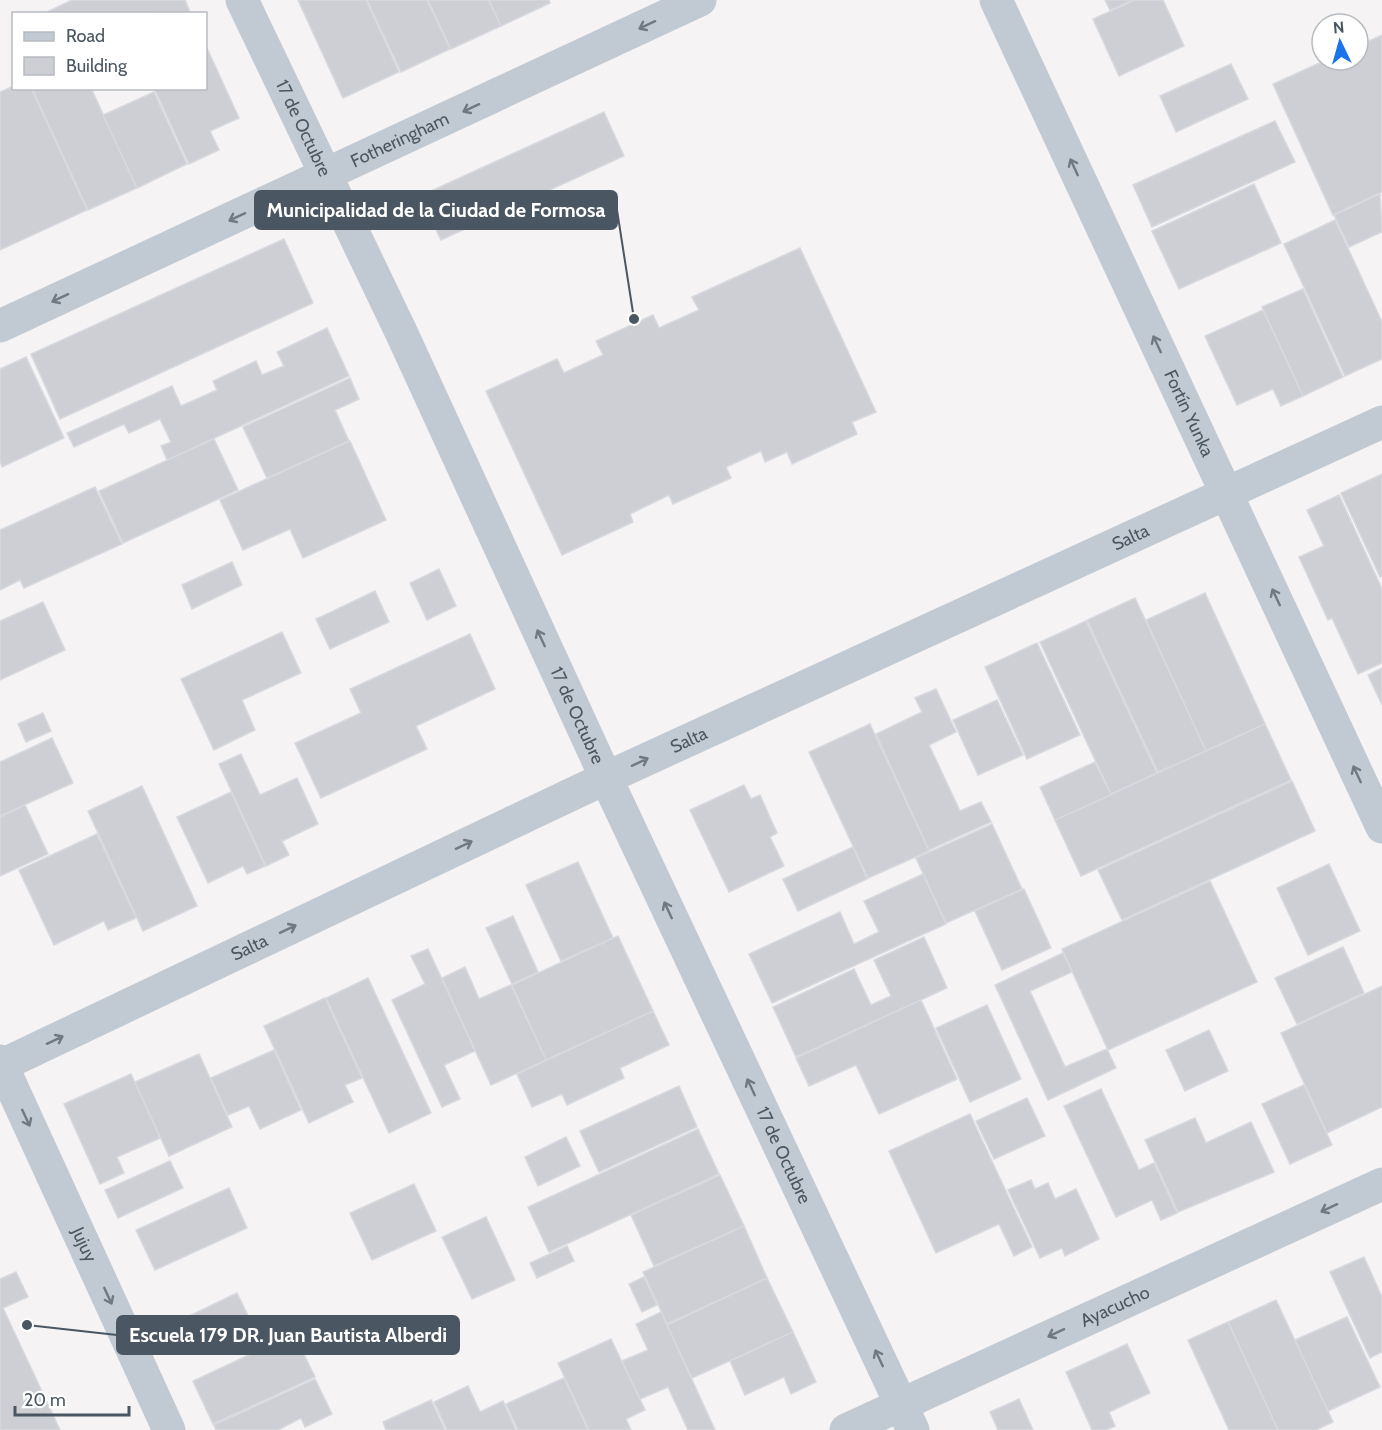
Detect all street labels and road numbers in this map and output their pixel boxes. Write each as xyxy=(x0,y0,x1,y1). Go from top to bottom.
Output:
street label: 17 de Octubre xyxy=(271,76,336,180)
street label: Fotheringham xyxy=(347,107,453,172)
street label: Fortín Yunka xyxy=(1159,366,1219,461)
street label: Salta xyxy=(1109,519,1153,555)
street label: 17 de Octubre xyxy=(545,663,609,767)
street label: Salta xyxy=(667,722,711,758)
street label: Salta xyxy=(227,929,272,966)
street label: 17 de Octubre xyxy=(751,1103,816,1207)
street label: Jujuy xyxy=(66,1223,102,1266)
street label: Ayacucho xyxy=(1077,1281,1153,1332)

